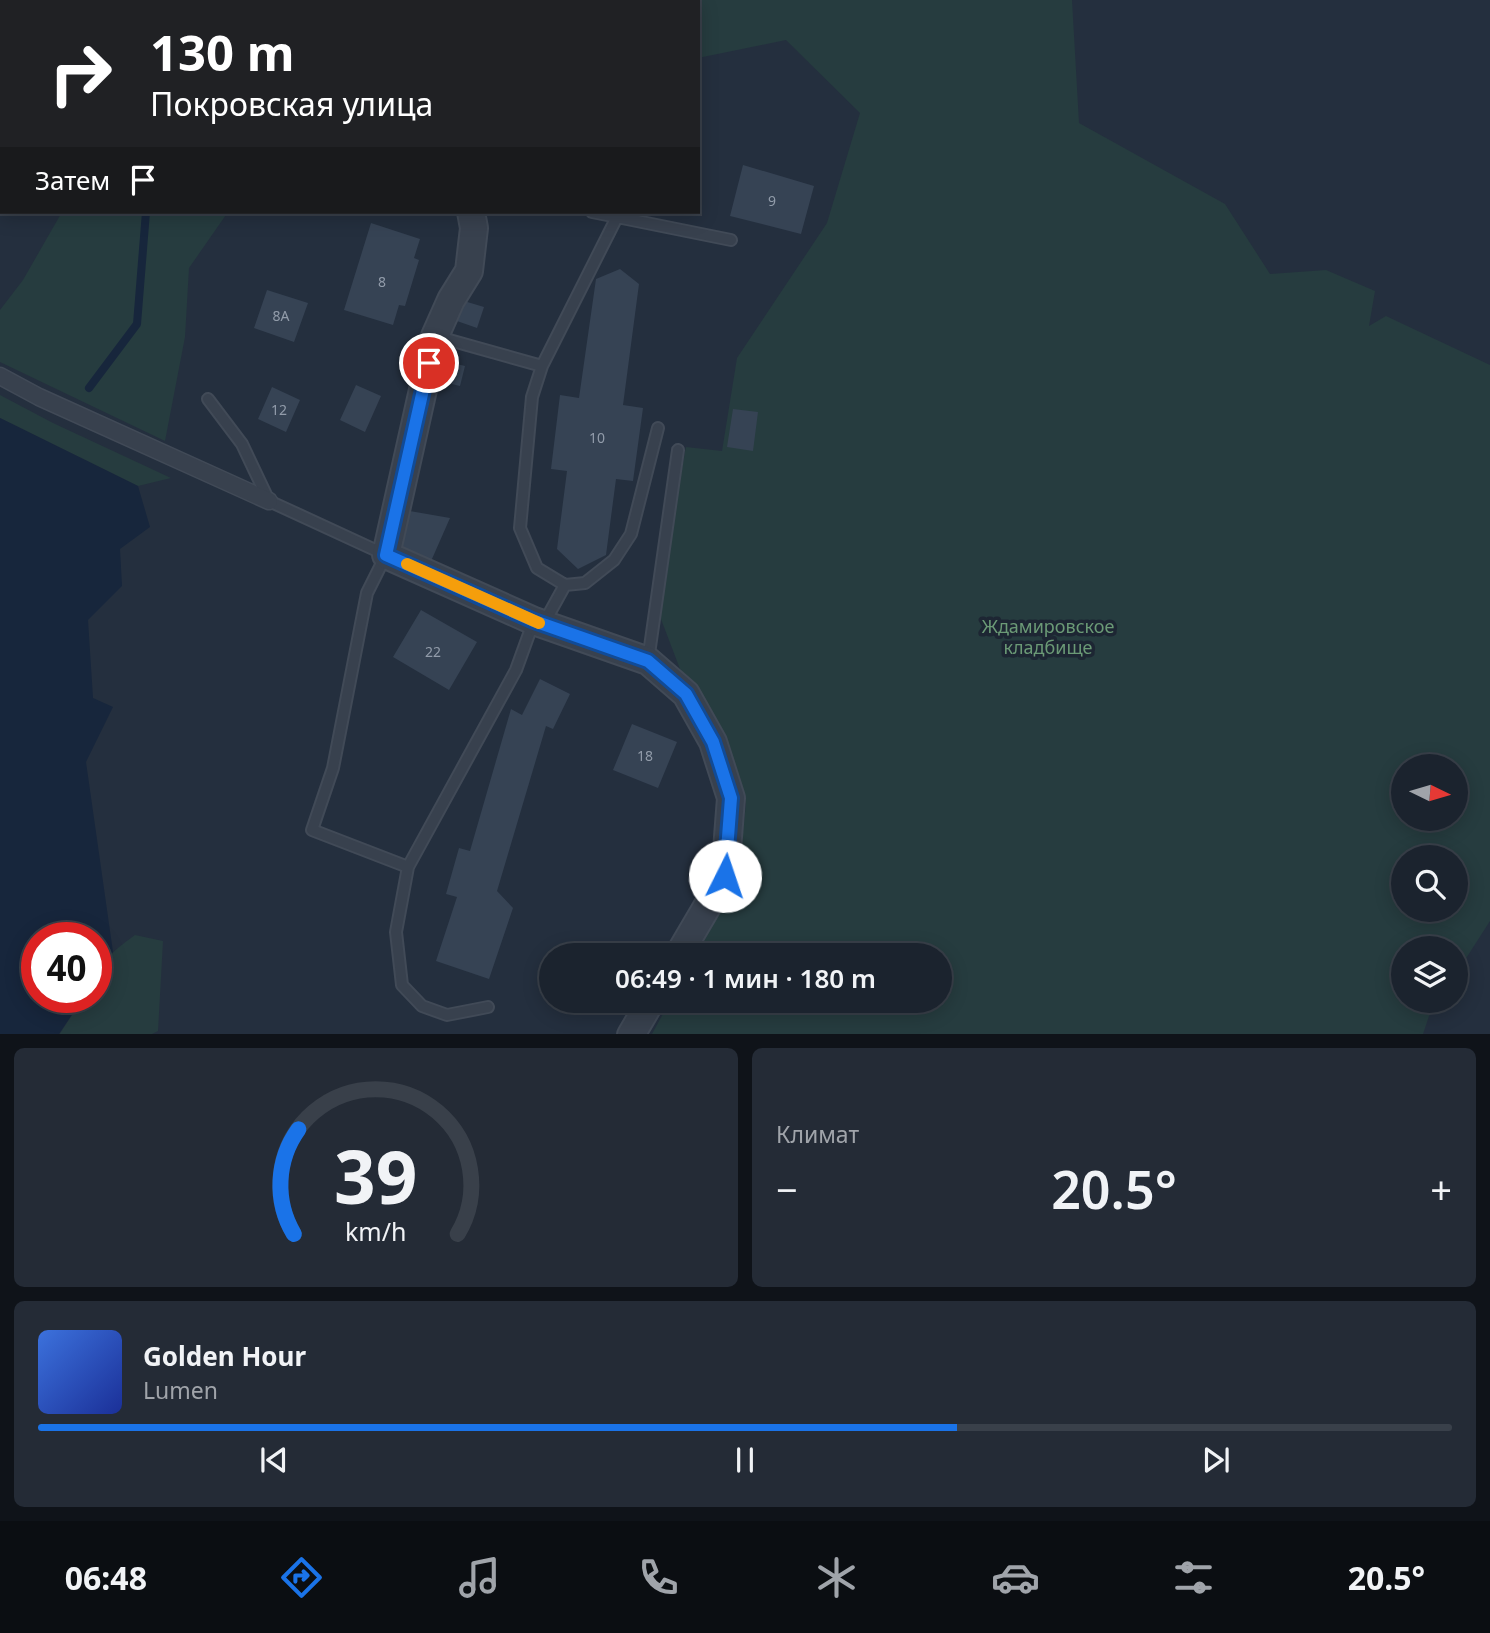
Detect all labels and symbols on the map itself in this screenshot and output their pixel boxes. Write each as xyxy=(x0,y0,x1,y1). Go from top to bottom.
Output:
house number: 9 xyxy=(768,191,776,210)
house number: 8 xyxy=(378,272,386,291)
house number: 8А xyxy=(273,306,290,325)
pin xyxy=(399,333,459,393)
house number: 12 xyxy=(271,400,287,419)
house number: 10 xyxy=(589,428,605,447)
park label: Ждамировское кладбище xyxy=(982,614,1114,659)
house number: 22 xyxy=(425,642,441,661)
house number: 18 xyxy=(637,746,653,765)
north arrow xyxy=(1391,754,1468,831)
position arrow xyxy=(688,839,762,913)
speed limit sign: 40 xyxy=(21,922,112,1013)

